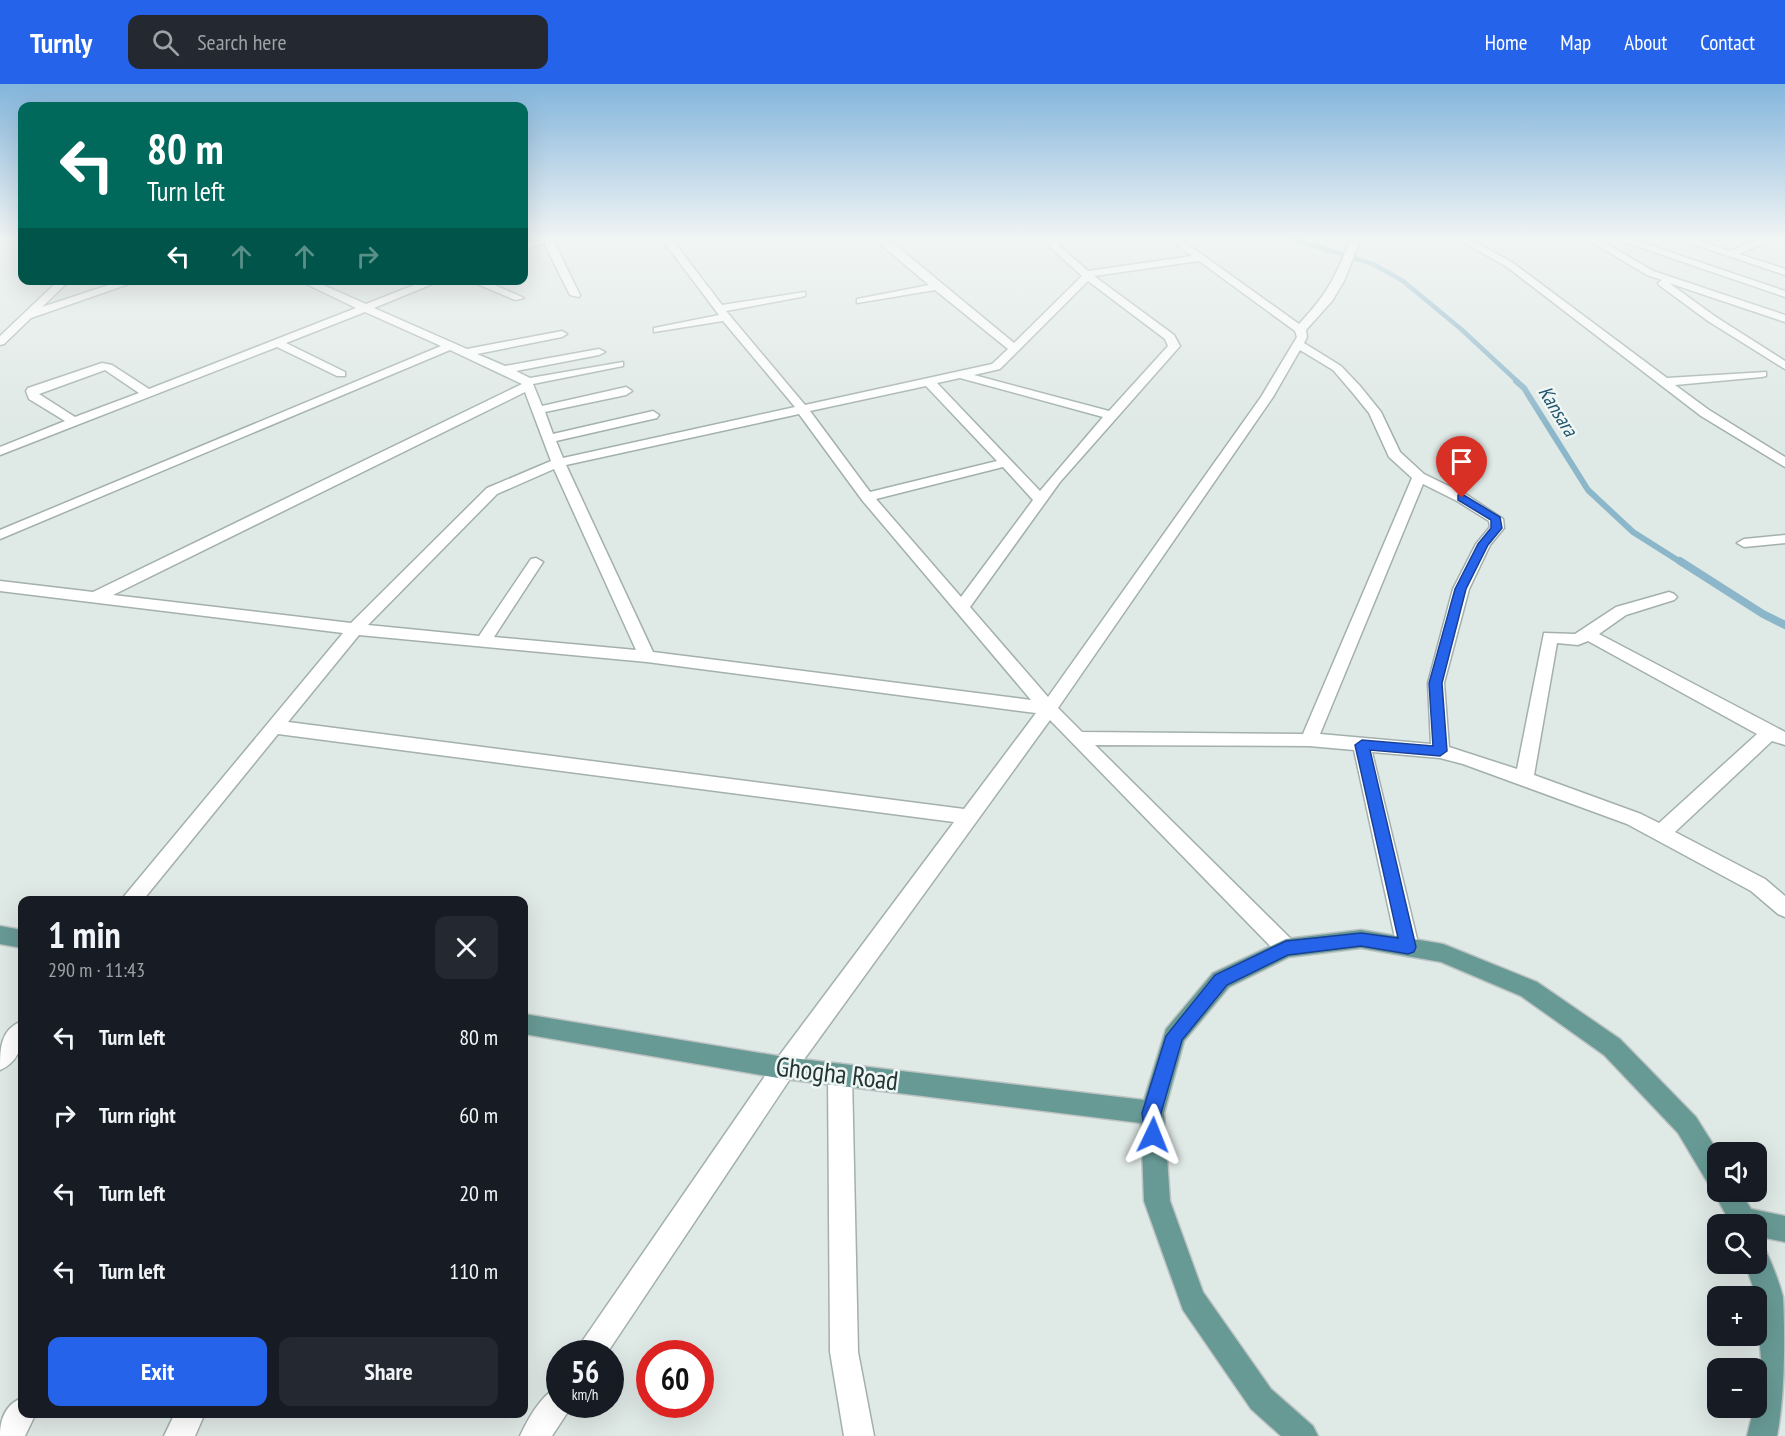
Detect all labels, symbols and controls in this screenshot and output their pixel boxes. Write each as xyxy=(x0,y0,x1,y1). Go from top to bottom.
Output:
search box xyxy=(128,15,548,69)
text: Turnly xyxy=(30,24,92,61)
icon: search xyxy=(149,26,182,59)
text: Search here xyxy=(197,28,287,56)
text: Home xyxy=(1485,29,1527,56)
text: Map xyxy=(1560,29,1591,56)
text: About xyxy=(1624,29,1667,56)
text: Contact xyxy=(1700,29,1755,56)
text: 80 m xyxy=(147,121,224,176)
icon: left xyxy=(48,126,126,204)
text: Turn left xyxy=(147,174,225,208)
icon: left xyxy=(162,240,195,273)
icon: ahead xyxy=(225,240,258,273)
icon: ahead xyxy=(288,240,321,273)
icon: right xyxy=(351,240,384,273)
water label: Kansara xyxy=(1533,381,1584,442)
pin xyxy=(1436,436,1487,498)
icon: arrive xyxy=(1445,445,1478,478)
text: 1 min xyxy=(48,911,121,958)
button: close xyxy=(435,916,498,979)
text: 290 m · 11:43 xyxy=(48,957,145,983)
icon: left xyxy=(48,1021,81,1054)
text: Turn left xyxy=(99,1023,165,1051)
text: 80 m xyxy=(459,1023,498,1051)
street label: Ghogha Road xyxy=(774,1049,900,1097)
icon: right xyxy=(48,1099,81,1132)
text: Turn right xyxy=(99,1101,176,1129)
text: 60 m xyxy=(459,1101,498,1129)
position arrow xyxy=(1121,1103,1185,1167)
map controls xyxy=(1707,1142,1767,1418)
button: sound xyxy=(1707,1142,1767,1202)
icon: left xyxy=(48,1177,81,1210)
text: Turn left xyxy=(99,1179,165,1207)
text: 20 m xyxy=(459,1179,498,1207)
button: search xyxy=(1707,1214,1767,1274)
icon: left xyxy=(48,1255,81,1288)
text: Turn left xyxy=(99,1257,165,1285)
text: 110 m xyxy=(449,1257,498,1285)
button: + xyxy=(1707,1286,1767,1346)
button: Exit xyxy=(48,1337,267,1406)
button: Share xyxy=(279,1337,498,1406)
speed limit sign: 60 xyxy=(636,1340,714,1418)
text: 56 xyxy=(571,1352,599,1391)
button: − xyxy=(1707,1358,1767,1418)
text: km/h xyxy=(572,1385,598,1404)

